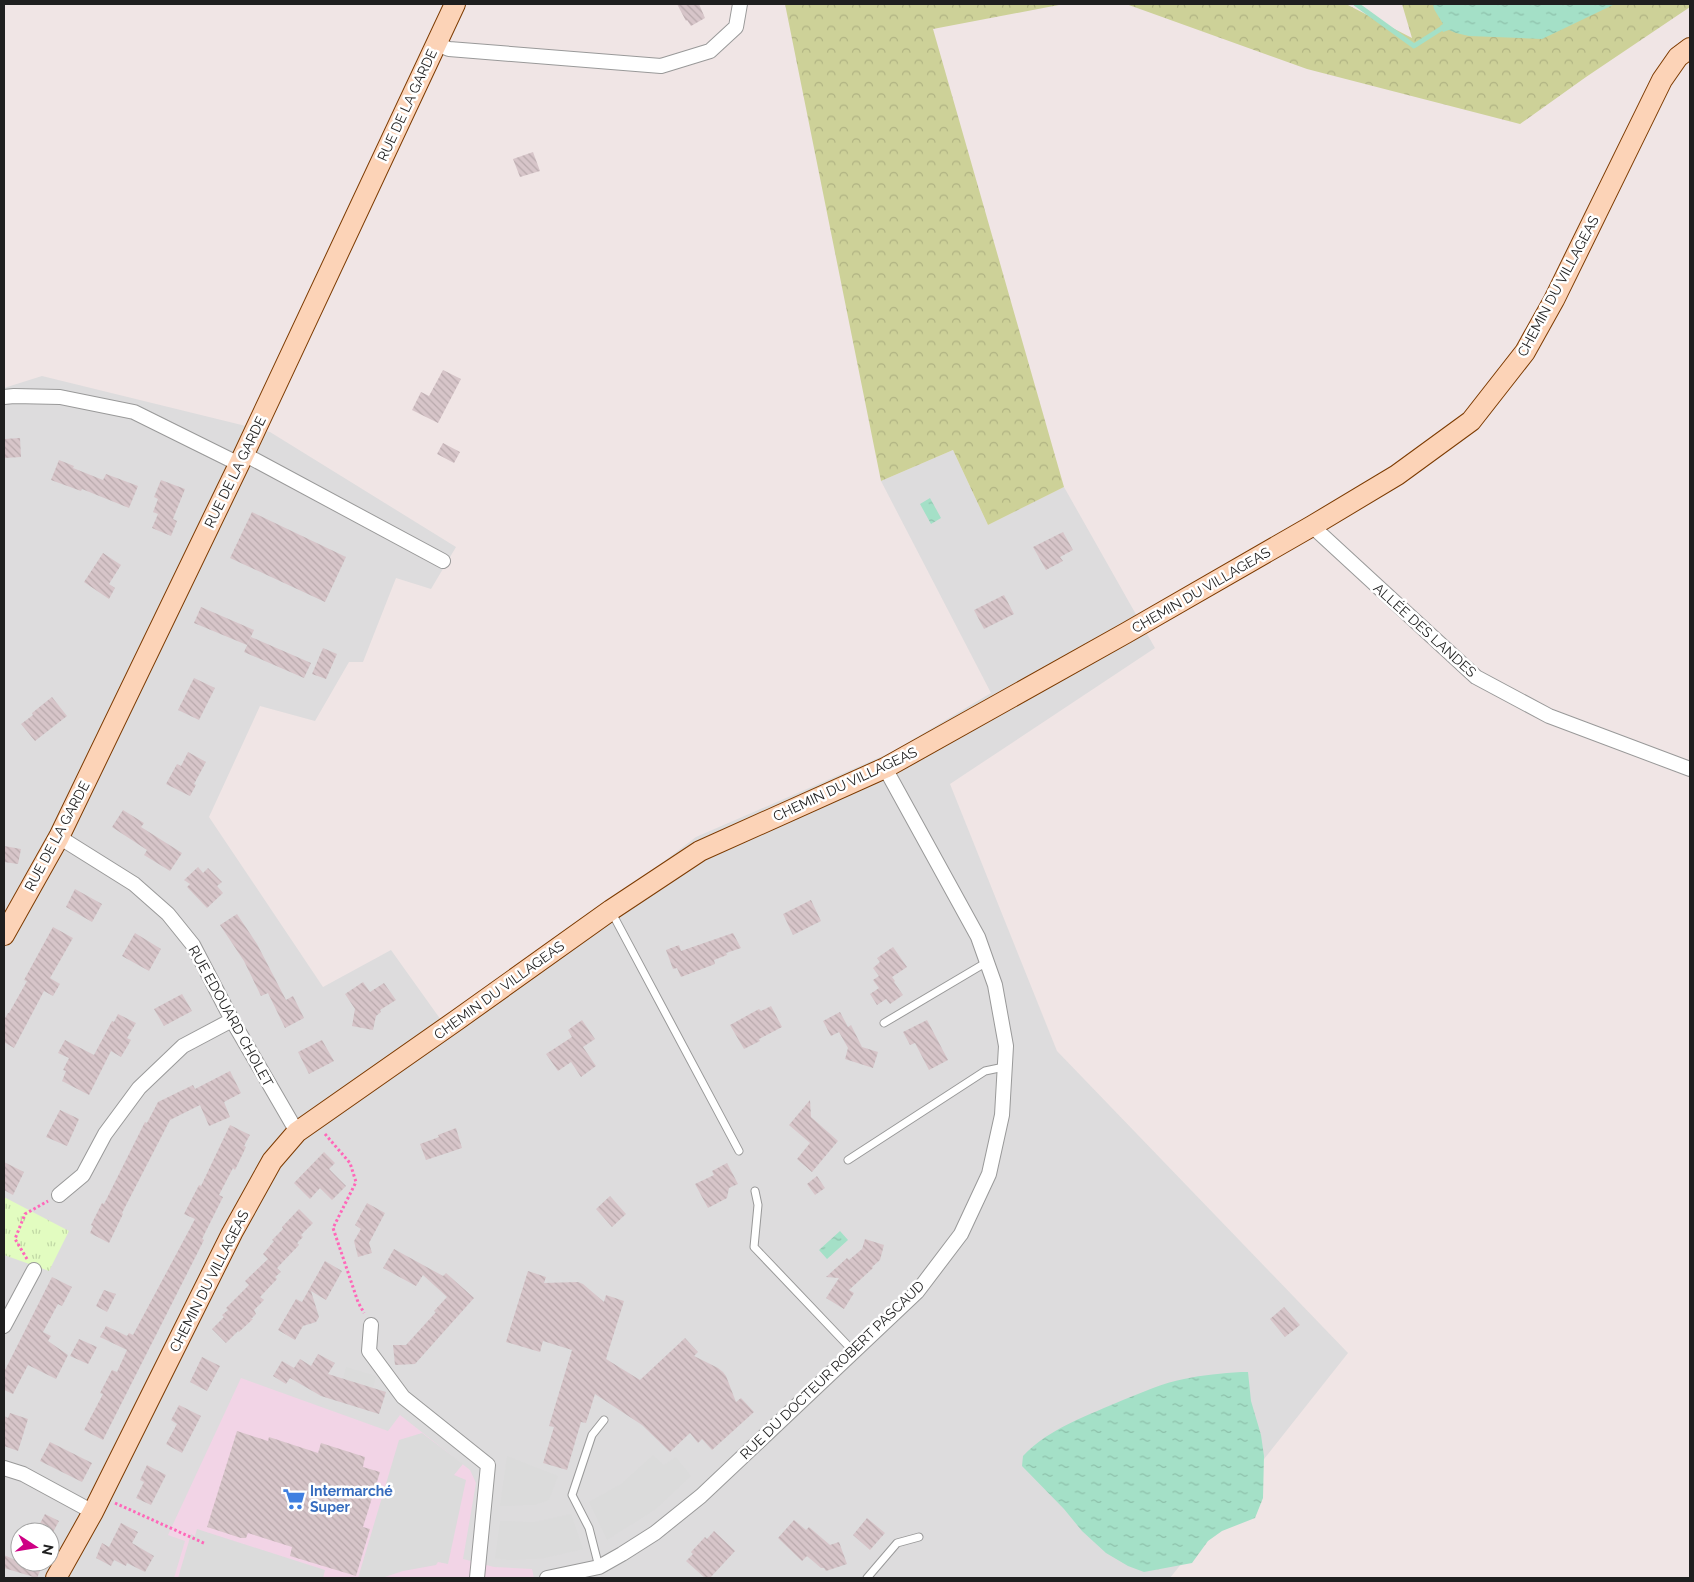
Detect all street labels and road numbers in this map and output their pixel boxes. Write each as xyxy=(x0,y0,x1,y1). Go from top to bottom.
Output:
street label: RUE DE LA GARDE xyxy=(374,46,440,164)
street label: CHEMIN DU VILLAGEAS xyxy=(1514,212,1602,359)
street label: RUE DE LA GARDE xyxy=(201,414,269,530)
street label: CHEMIN DU VILLAGEAS xyxy=(1129,544,1273,636)
street label: ALLÉE DES LANDES xyxy=(1370,579,1481,681)
street label: CHEMIN DU VILLAGEAS xyxy=(770,743,920,824)
street label: RUE DE LA GARDE xyxy=(21,778,93,894)
street label: CHEMIN DU VILLAGEAS xyxy=(431,937,568,1043)
street label: RUE EDOUARD CHOLET xyxy=(185,943,277,1090)
street label: CHEMIN DU VILLAGEAS xyxy=(166,1207,252,1355)
street label: RUE DU DOCTEUR ROBERT PASCAUD xyxy=(737,1278,927,1462)

